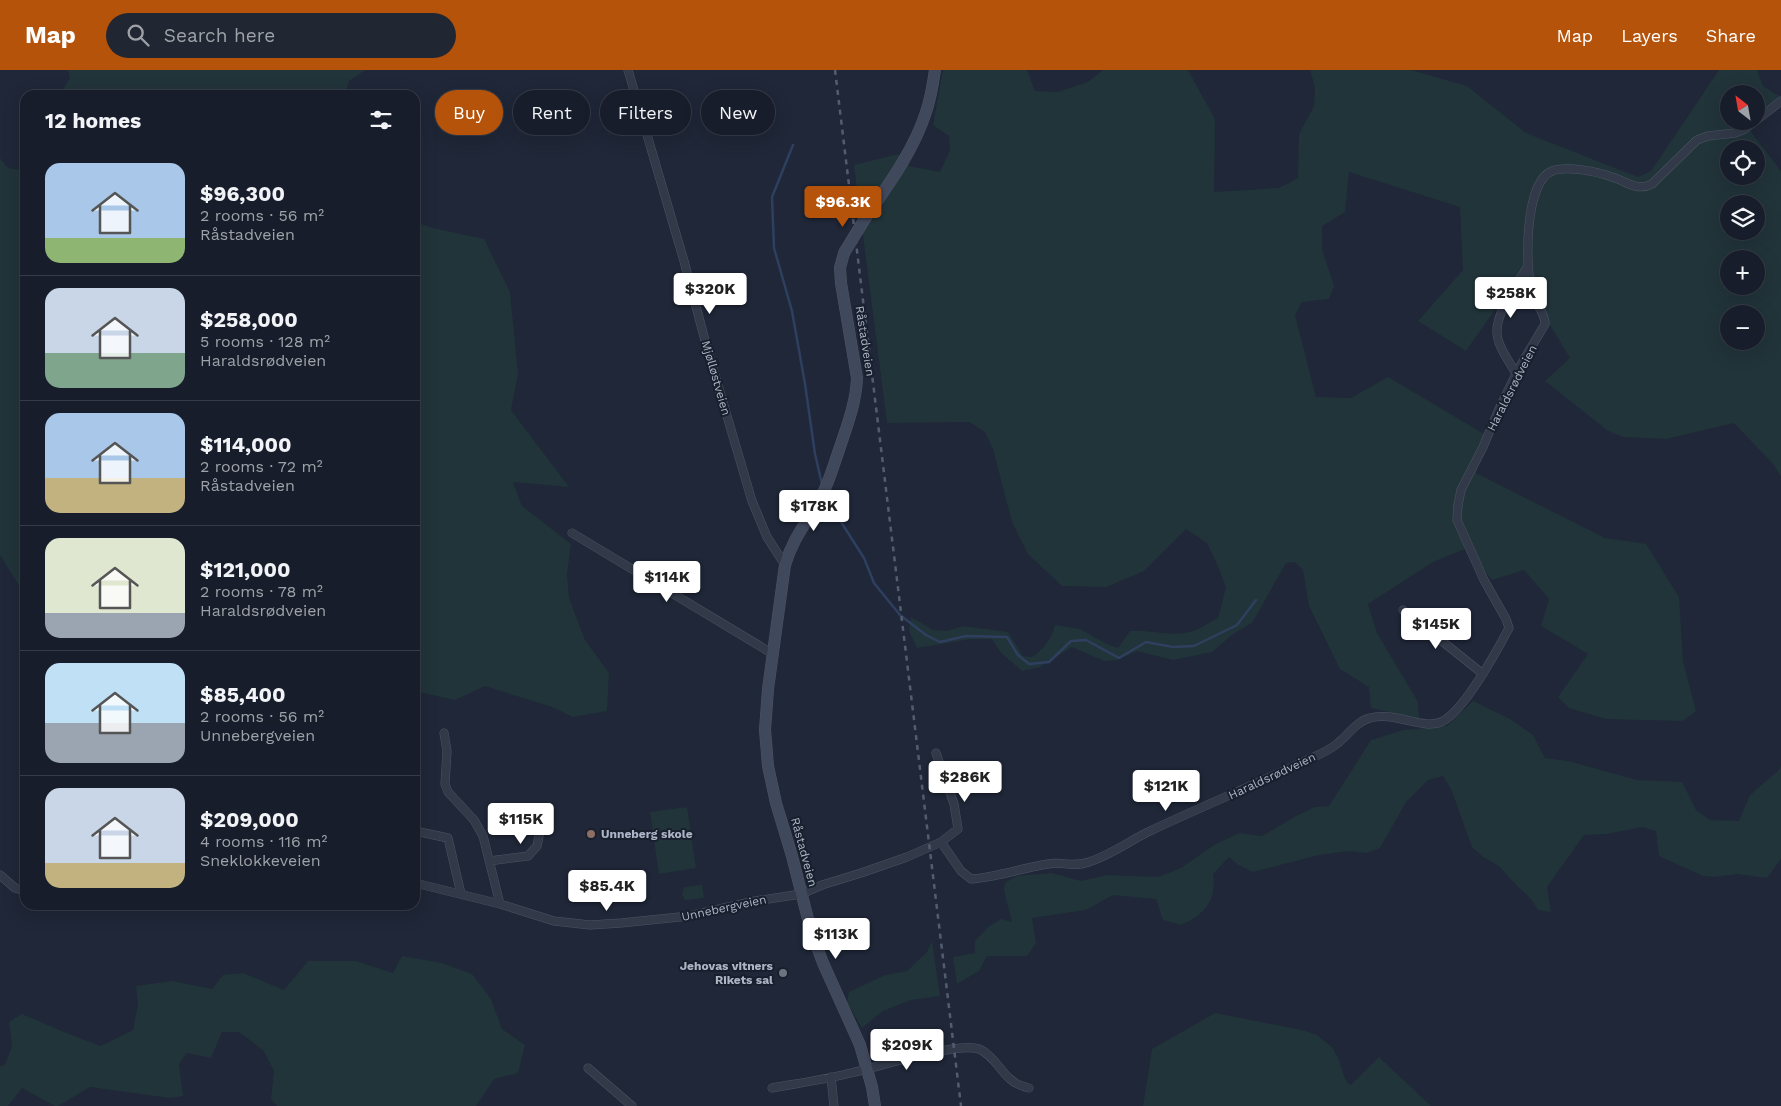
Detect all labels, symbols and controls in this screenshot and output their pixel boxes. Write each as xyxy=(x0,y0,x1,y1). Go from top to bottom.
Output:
search box xyxy=(106,13,456,58)
text: Map xyxy=(25,21,76,49)
icon: search xyxy=(124,21,152,49)
text: Search here xyxy=(164,24,275,47)
text: Map xyxy=(1556,25,1593,46)
text: Layers xyxy=(1621,25,1678,46)
text: Share xyxy=(1706,25,1756,46)
north arrow xyxy=(1720,85,1765,130)
map controls xyxy=(1720,85,1765,350)
chip: Buy xyxy=(435,90,503,135)
chip: Rent xyxy=(513,90,590,135)
chip: Filters xyxy=(600,90,691,135)
chip: New xyxy=(701,90,775,135)
icon: filters xyxy=(367,106,395,134)
text: 12 homes xyxy=(45,108,141,133)
button: locate xyxy=(1720,140,1765,185)
text: $96,300 xyxy=(200,181,285,206)
icon: home xyxy=(85,183,145,243)
pin: $96.3K xyxy=(802,186,884,228)
text: $96.3K xyxy=(815,192,871,211)
button: layers xyxy=(1720,195,1765,240)
text: 2 rooms · 56 m² xyxy=(200,206,324,225)
text: Råstadveien xyxy=(200,225,295,244)
button: + xyxy=(1720,250,1765,295)
pin: $320K xyxy=(675,272,745,315)
pin: $258K xyxy=(1476,276,1546,319)
text: $320K xyxy=(685,279,735,298)
text: $258K xyxy=(1486,283,1536,302)
street label: Råstadveien xyxy=(853,305,877,377)
button: − xyxy=(1720,305,1765,350)
text: $258,000 xyxy=(200,307,298,332)
icon: home xyxy=(85,308,145,368)
text: 5 rooms · 128 m² xyxy=(200,332,330,351)
street label: Mjølløstveien xyxy=(699,339,733,417)
street label: Haraldsrødveien xyxy=(1484,343,1540,433)
text: Haraldsrødveien xyxy=(200,351,326,370)
text: $114,000 xyxy=(200,432,292,457)
icon: home xyxy=(85,433,145,493)
text: 2 rooms · 72 m² xyxy=(200,457,323,476)
text: Råstadveien xyxy=(200,476,295,495)
pin: $178K xyxy=(779,490,849,532)
text: $178K xyxy=(790,496,838,515)
text: $121,000 xyxy=(200,557,291,582)
icon: home xyxy=(85,558,145,618)
pin: $114K xyxy=(632,560,702,603)
text: $114K xyxy=(644,567,690,586)
text: 2 rooms · 78 m² xyxy=(200,582,323,601)
text: Haraldsrødveien xyxy=(200,601,326,620)
pin: $145K xyxy=(1401,608,1471,650)
text: $145K xyxy=(1412,614,1460,633)
text: $85,400 xyxy=(200,682,286,707)
icon: home xyxy=(85,683,145,743)
text: 2 rooms · 56 m² xyxy=(200,707,324,726)
text: Unnebergveien xyxy=(200,726,315,745)
street label: Haraldsrødveien xyxy=(1226,750,1318,802)
pin: $286K xyxy=(930,760,1000,803)
text: $286K xyxy=(940,767,990,786)
pin: $121K xyxy=(1131,770,1201,812)
text: $121K xyxy=(1144,776,1188,795)
pin: $115K xyxy=(486,802,556,845)
text: $209,000 xyxy=(200,807,299,832)
icon: home xyxy=(85,808,145,868)
text: $115K xyxy=(499,809,543,828)
street label: Råstadveien xyxy=(788,816,820,888)
place label: Unneberg skole xyxy=(601,827,693,841)
marker: Unneberg skole xyxy=(585,828,597,840)
text: 4 rooms · 116 m² xyxy=(200,832,327,851)
text: Sneklokkeveien xyxy=(200,851,321,870)
pin: $85.4K xyxy=(566,870,648,912)
text: $85.4K xyxy=(579,876,635,895)
street label: Unnebergveien xyxy=(680,892,768,924)
pin: $113K xyxy=(801,918,871,960)
text: $113K xyxy=(814,924,858,943)
place label: Jehovas vitners Rikets sal xyxy=(680,959,774,987)
marker: Jehovas vitners Rikets sal xyxy=(777,967,789,979)
pin: $209K xyxy=(872,1028,942,1071)
text: $209K xyxy=(881,1035,933,1054)

